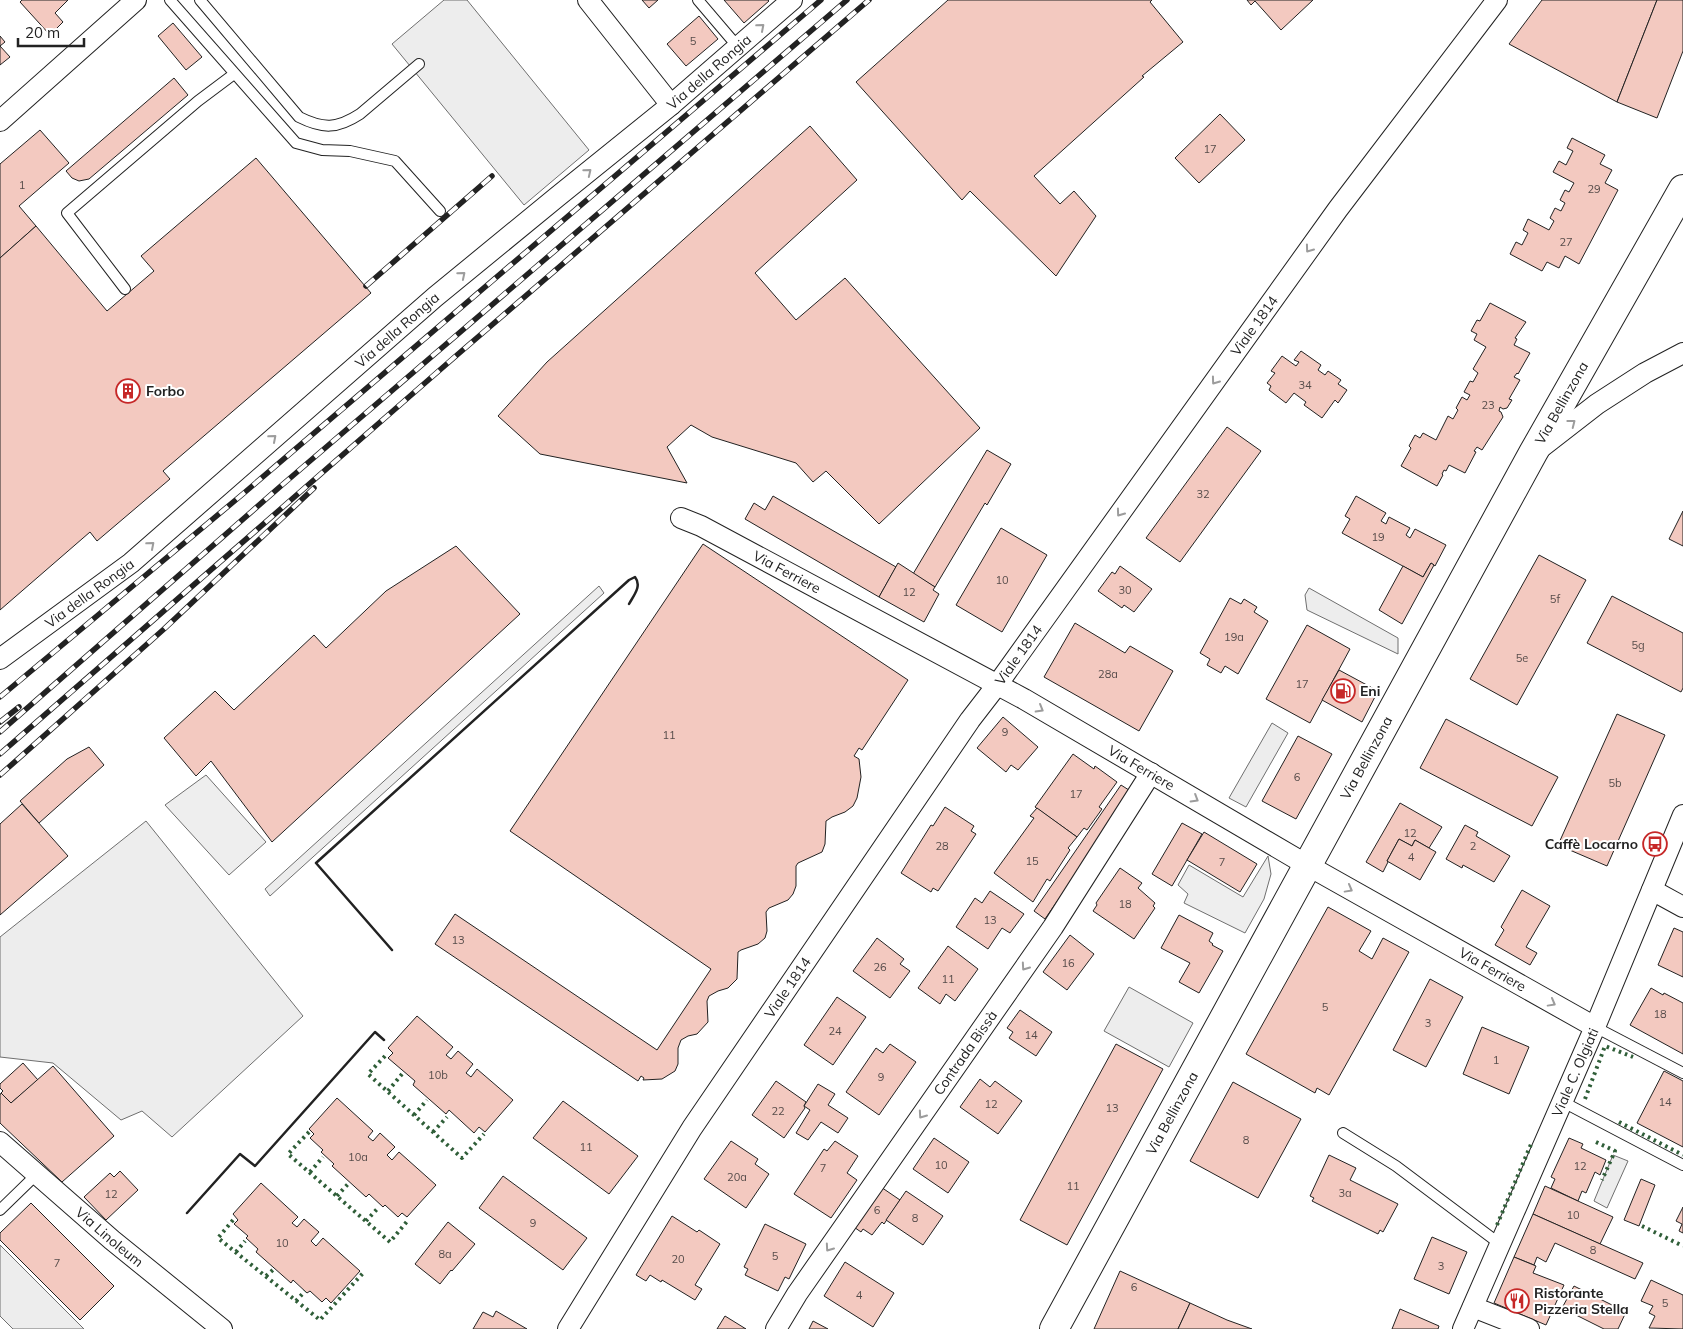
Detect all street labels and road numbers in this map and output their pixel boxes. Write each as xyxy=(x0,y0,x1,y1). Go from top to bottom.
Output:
street label: Via della Rongia xyxy=(663,30,755,113)
street label: Via della Rongia xyxy=(351,289,443,372)
street label: Viale 1814 xyxy=(1227,292,1282,359)
street label: Via Bellinzona xyxy=(1531,358,1592,448)
street label: Via Ferriere xyxy=(750,547,824,597)
street label: Via della Rongia xyxy=(41,555,138,632)
street label: Viale 1814 xyxy=(991,621,1046,689)
street label: Via Bellinzona xyxy=(1336,713,1396,803)
street label: Via Ferriere xyxy=(1105,741,1178,794)
street label: Via Ferriere xyxy=(1456,943,1529,995)
street label: Viale 1814 xyxy=(761,953,815,1022)
street label: Contrada Bissà xyxy=(930,1007,1001,1099)
street label: Viale C. Olgiati xyxy=(1548,1025,1602,1120)
street label: Via Bellinzona xyxy=(1142,1068,1202,1158)
street label: Via Linoleum xyxy=(72,1203,147,1271)

